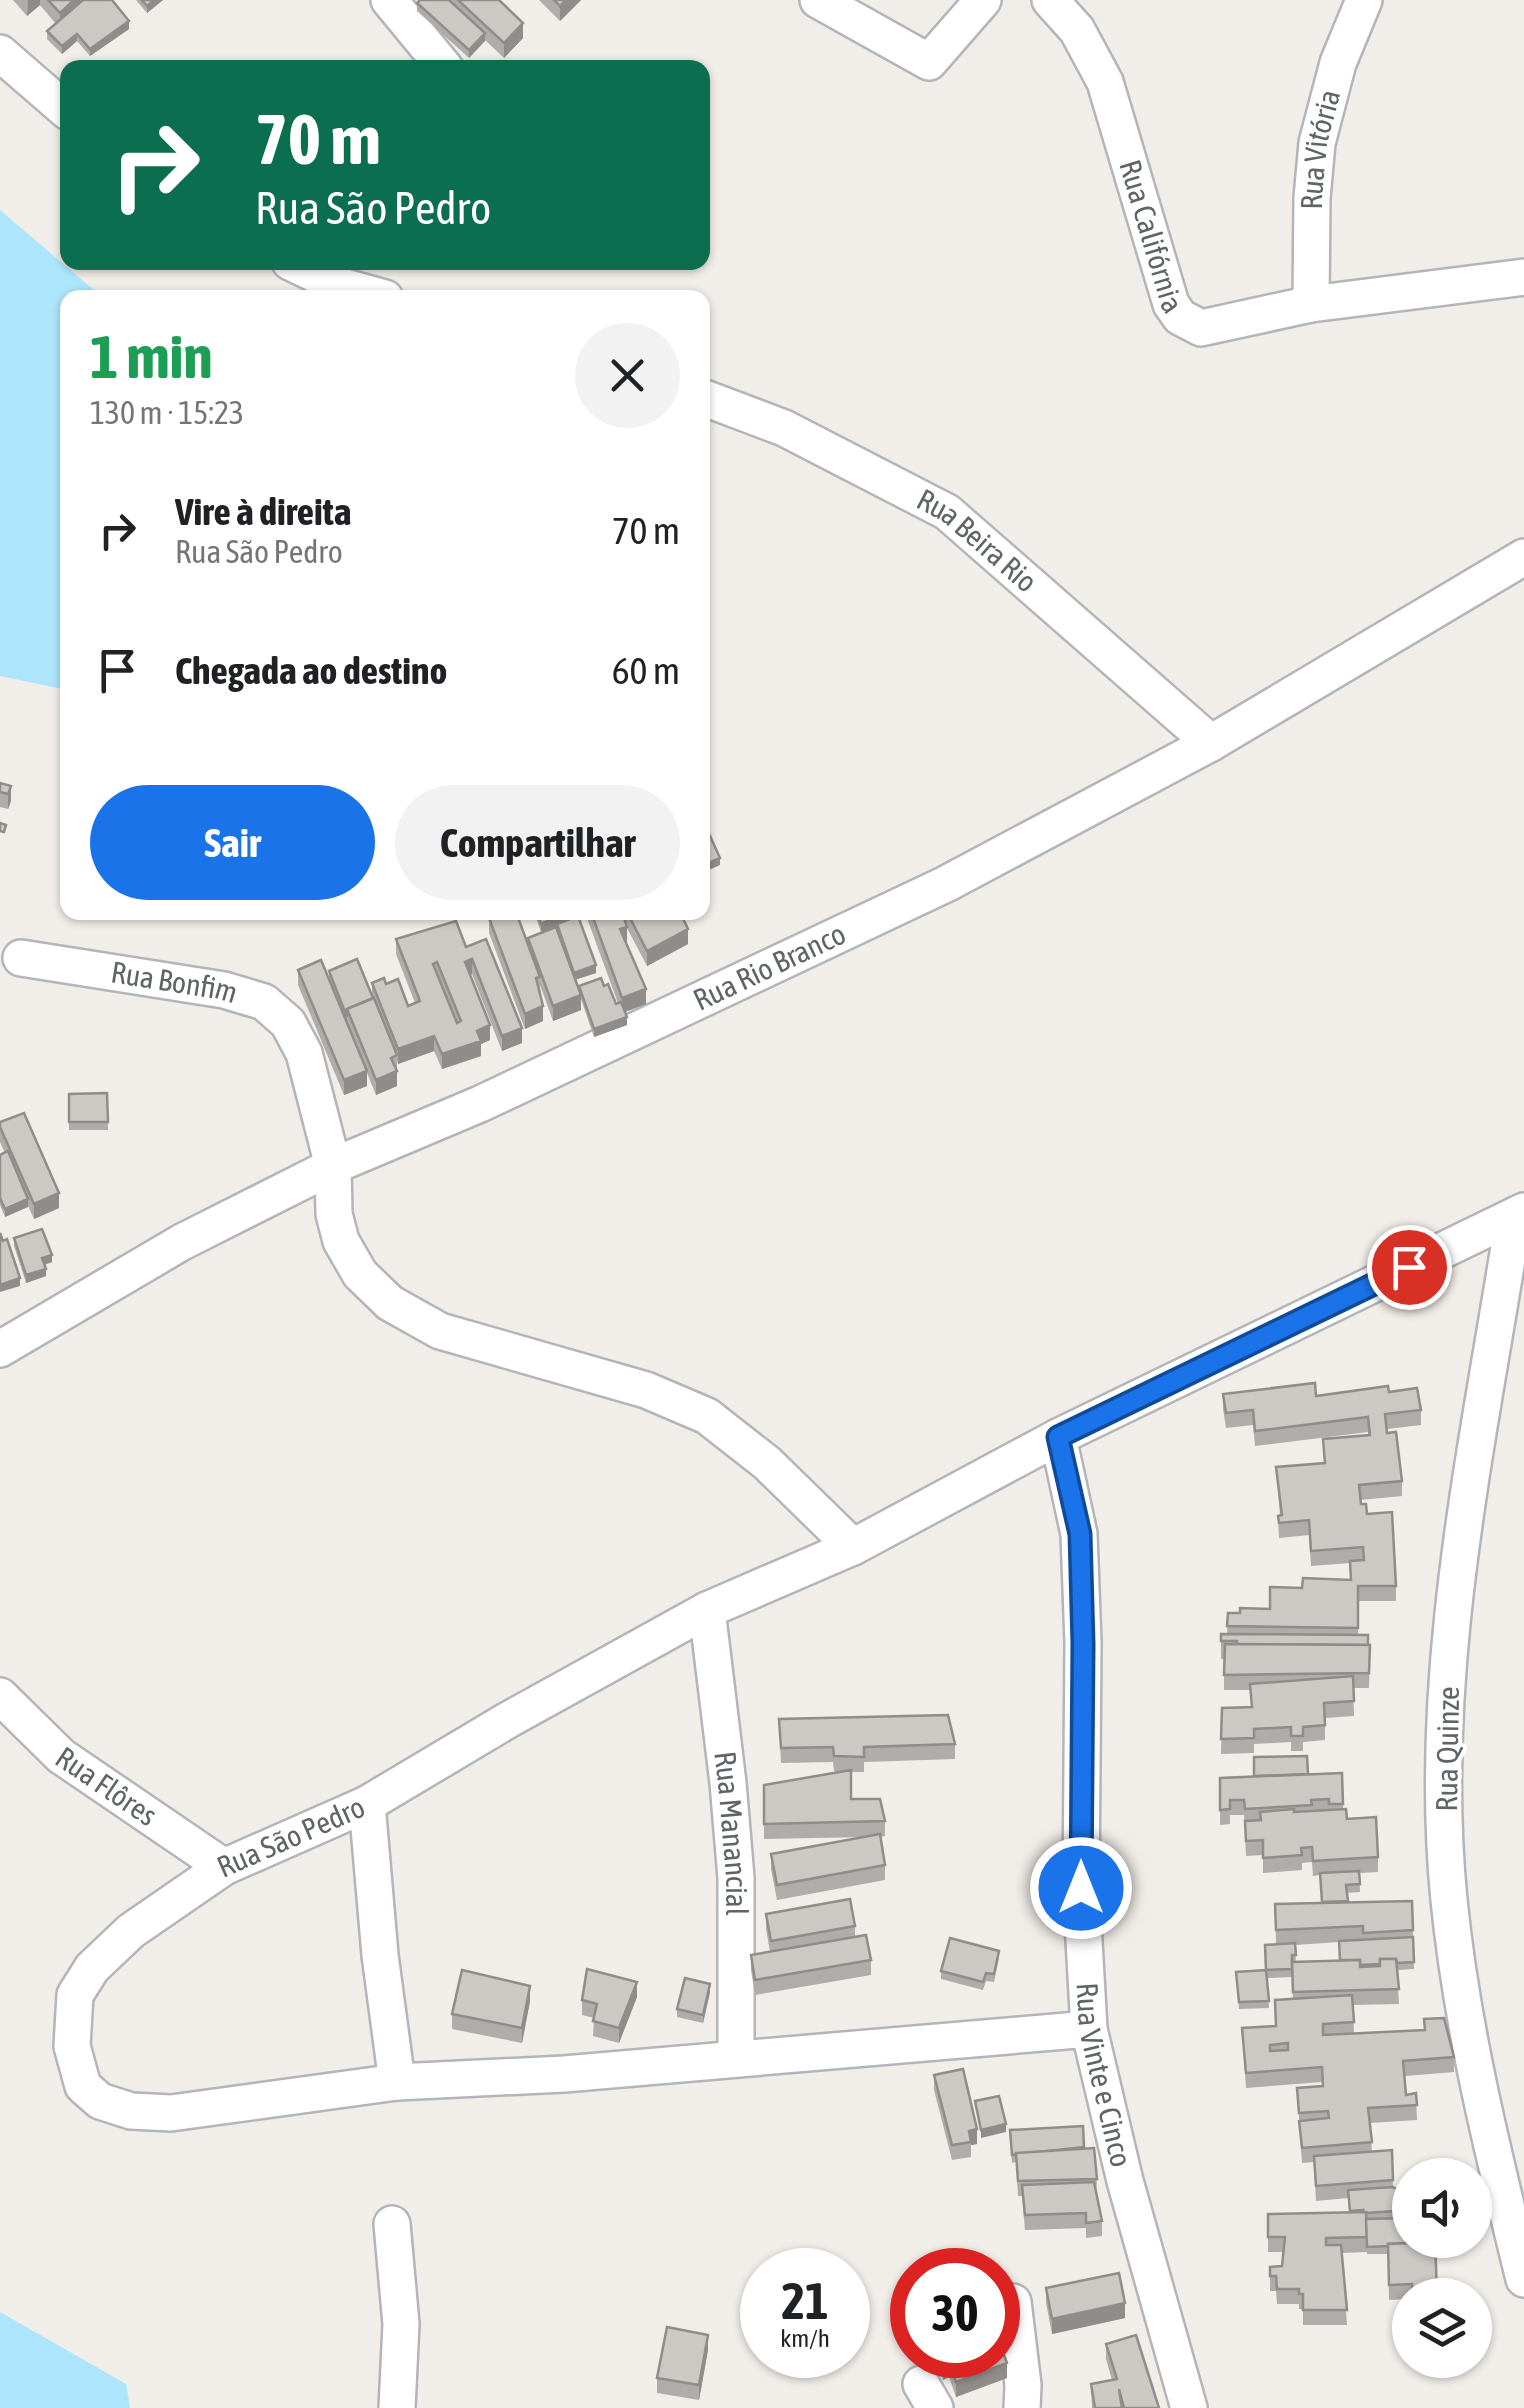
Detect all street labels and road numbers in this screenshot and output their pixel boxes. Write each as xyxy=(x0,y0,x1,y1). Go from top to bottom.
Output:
street label: Rua Vitória xyxy=(1294,86,1346,210)
street label: Rua Califórnia xyxy=(1113,156,1190,319)
street label: Rua Beira Rio xyxy=(912,482,1044,599)
street label: Rua Rio Branco xyxy=(688,916,851,1017)
street label: Rua Bonfim xyxy=(109,954,242,1009)
street label: Rua Quinze xyxy=(1429,1686,1465,1812)
street label: Rua Flôres xyxy=(50,1740,163,1832)
street label: Rua Manancial xyxy=(708,1749,754,1916)
street label: Rua São Pedro xyxy=(212,1789,370,1884)
street label: Rua Vinte e Cinco xyxy=(1070,1982,1139,2170)

